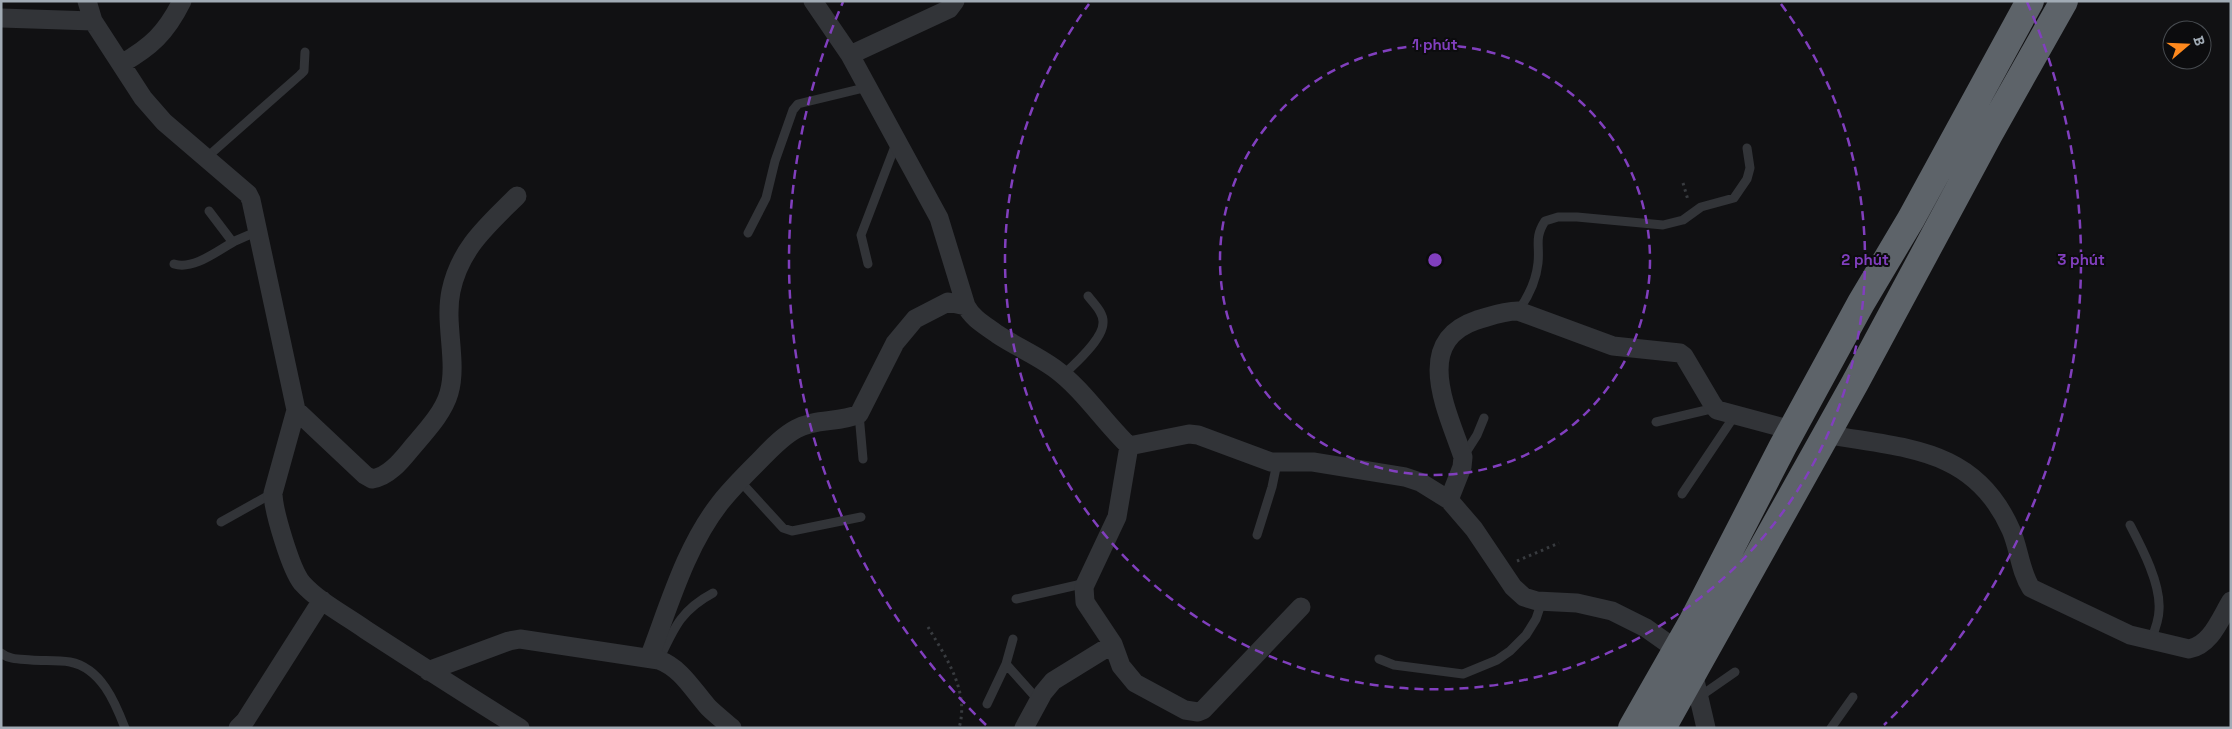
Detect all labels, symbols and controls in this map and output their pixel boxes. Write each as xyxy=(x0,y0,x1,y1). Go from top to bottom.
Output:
north arrow xyxy=(2162,20,2212,70)
text: B xyxy=(2189,33,2209,48)
text: 1 phút xyxy=(1412,35,1458,54)
text: 2 phút xyxy=(1841,250,1889,269)
text: 3 phút xyxy=(2057,250,2105,269)
centre of rings xyxy=(1426,251,1444,269)

